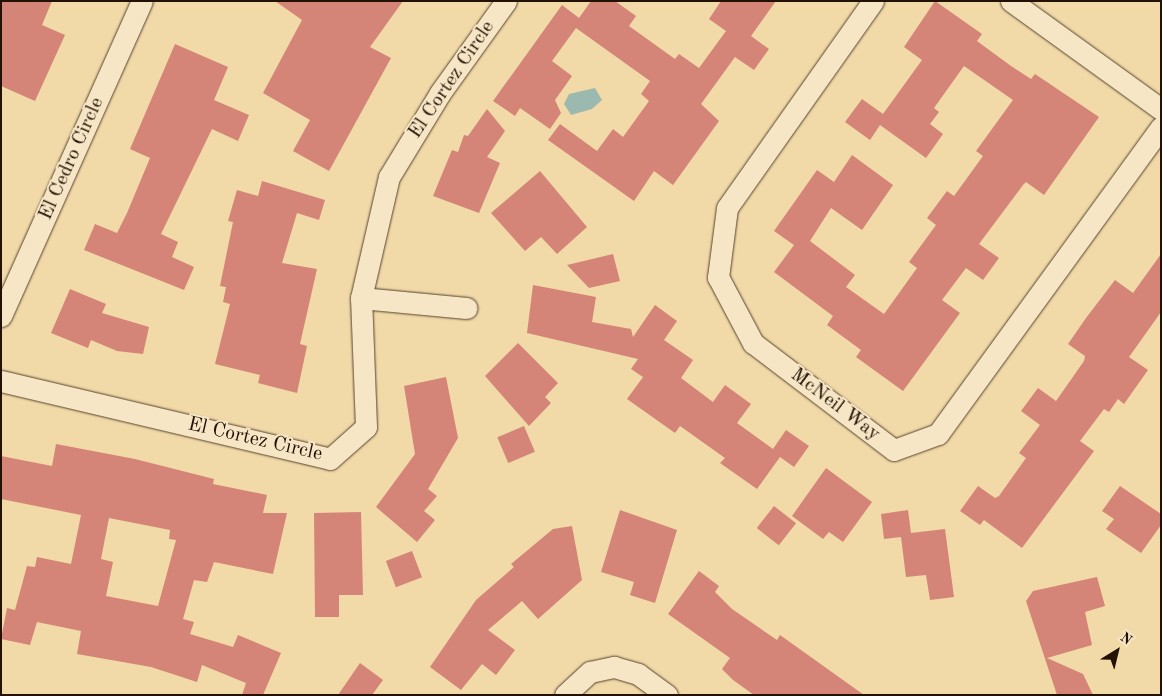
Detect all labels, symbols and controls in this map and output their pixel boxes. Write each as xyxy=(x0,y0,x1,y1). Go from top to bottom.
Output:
street label: El Cortez Circle xyxy=(404,16,500,144)
street label: El Cedro Circle xyxy=(34,94,110,224)
street label: McNeil Way xyxy=(785,363,885,447)
street label: El Cortez Circle xyxy=(185,413,325,467)
north arrow xyxy=(1092,626,1142,676)
text: N xyxy=(1117,630,1134,648)

